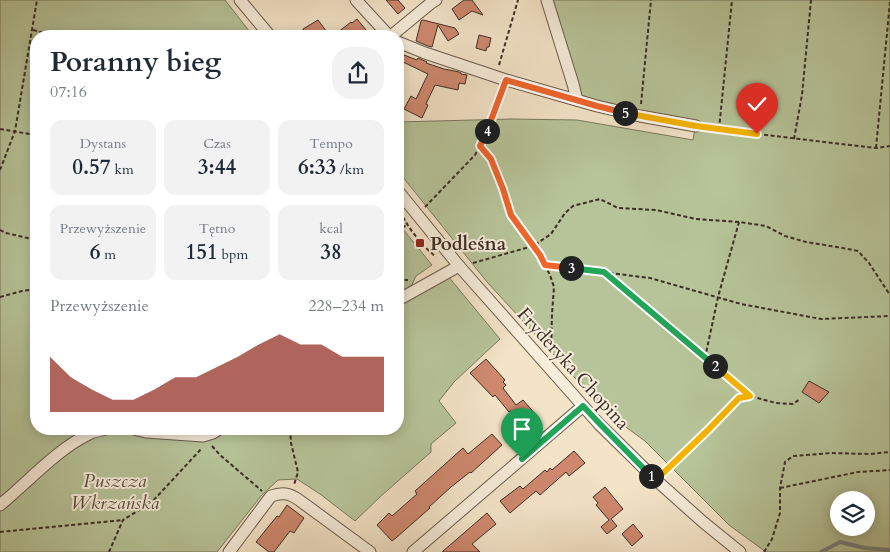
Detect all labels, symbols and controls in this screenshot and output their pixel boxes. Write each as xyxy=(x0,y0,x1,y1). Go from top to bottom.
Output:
text: Poranny bieg xyxy=(50,43,221,81)
button: share xyxy=(332,47,384,99)
text: 07:16 xyxy=(50,81,87,103)
pin xyxy=(736,83,778,134)
icon: check xyxy=(743,90,771,118)
pin: 5 xyxy=(612,100,638,126)
text: 5 xyxy=(622,104,629,123)
pin: 4 xyxy=(474,118,500,144)
text: 4 xyxy=(484,122,491,141)
text: Dystans xyxy=(80,134,126,153)
text: Czas xyxy=(203,134,231,153)
text: Tempo xyxy=(309,134,353,153)
text: 0.57 xyxy=(72,153,111,182)
text: 3:44 xyxy=(198,153,236,182)
text: 6:33 xyxy=(298,153,336,182)
text: km xyxy=(111,160,134,179)
text: /km xyxy=(336,160,364,179)
text: Przewyższenie xyxy=(60,219,146,238)
text: Tętno xyxy=(199,219,235,238)
text: kcal xyxy=(319,219,343,238)
place label: Podleśna xyxy=(430,231,507,257)
marker: Podleśna xyxy=(414,237,426,249)
text: 6 xyxy=(90,238,101,267)
text: 151 xyxy=(186,238,218,267)
text: 38 xyxy=(320,238,342,267)
text: m xyxy=(101,245,116,264)
text: bpm xyxy=(218,245,248,264)
pin: 3 xyxy=(558,256,584,280)
text: 3 xyxy=(568,259,575,278)
text: Przewyższenie xyxy=(50,295,149,317)
text: 228–234 m xyxy=(308,295,384,317)
street label: Fryderyka Chopina xyxy=(511,302,635,436)
pin: 2 xyxy=(702,354,728,378)
text: 2 xyxy=(712,357,719,376)
pin xyxy=(501,408,543,459)
icon: arrive xyxy=(508,415,536,443)
pin: 1 xyxy=(638,464,664,488)
text: 1 xyxy=(648,467,655,486)
park label: Puszcza Wkrzańska xyxy=(71,468,160,516)
map controls xyxy=(830,491,875,536)
button: layers xyxy=(830,491,875,536)

